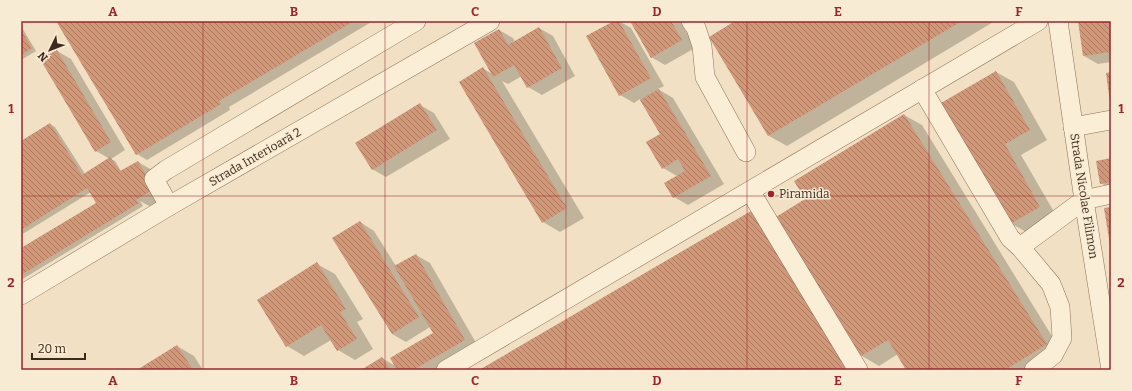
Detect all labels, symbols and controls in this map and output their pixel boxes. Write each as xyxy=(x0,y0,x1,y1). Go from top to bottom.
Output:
text: A xyxy=(108,4,118,19)
text: B xyxy=(290,4,298,19)
text: C xyxy=(471,4,479,19)
text: D xyxy=(652,4,662,19)
text: E xyxy=(834,4,842,19)
text: F xyxy=(1015,4,1023,19)
north arrow xyxy=(30,30,70,70)
text: N xyxy=(35,49,51,64)
text: 1 xyxy=(8,101,14,116)
text: 1 xyxy=(1118,101,1124,116)
street label: Strada Interioară 2 xyxy=(206,125,304,189)
street label: Strada Nicolae Filimon xyxy=(1067,132,1101,260)
place label: Piramida xyxy=(779,187,830,201)
marker: Piramida xyxy=(766,189,776,199)
text: 2 xyxy=(7,275,15,290)
text: 2 xyxy=(1117,275,1125,290)
scale bar xyxy=(32,335,85,361)
text: 20 m xyxy=(38,342,67,356)
text: A xyxy=(108,373,118,388)
text: B xyxy=(290,373,298,388)
text: C xyxy=(471,373,479,388)
text: D xyxy=(652,373,662,388)
text: E xyxy=(834,373,842,388)
text: F xyxy=(1015,373,1023,388)

